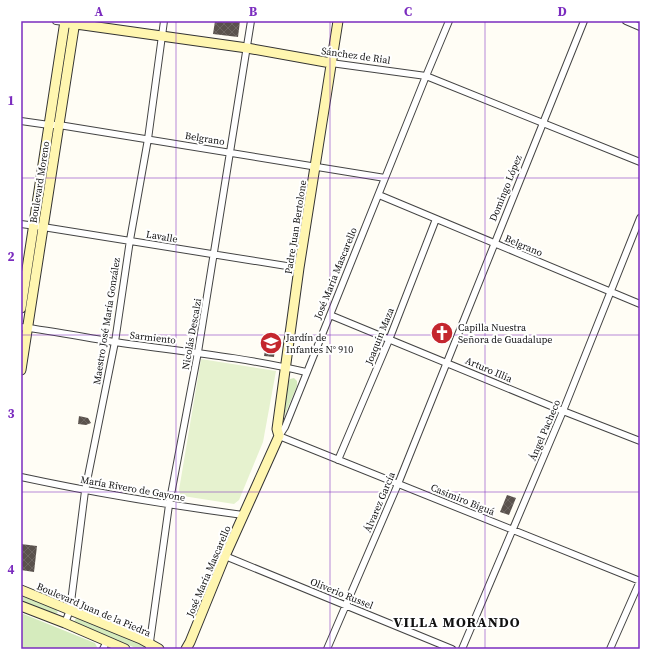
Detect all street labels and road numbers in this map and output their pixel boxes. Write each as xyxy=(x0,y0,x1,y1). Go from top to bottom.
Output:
street label: Sánchez de Rial xyxy=(321,44,391,67)
street label: Belgrano xyxy=(184,129,226,148)
street label: Boulevard Moreno xyxy=(27,140,52,224)
street label: Domingo López xyxy=(486,153,525,223)
street label: Padre Juan Bertolone xyxy=(282,179,309,275)
street label: José María Mascarello xyxy=(311,225,360,322)
street label: Lavalle xyxy=(145,227,179,246)
street label: Belgrano xyxy=(503,232,545,259)
street label: Maestro José María González xyxy=(90,256,123,386)
street label: Nicolás Descalzi xyxy=(179,297,204,371)
street label: Joaquín Maza xyxy=(362,305,397,368)
street label: Sarmiento xyxy=(129,328,177,347)
street label: Arturo Illia xyxy=(463,354,515,386)
street label: Ángel Pacheco xyxy=(526,397,563,463)
street label: Álvarez García xyxy=(361,469,398,534)
street label: María Rivero de Gayone xyxy=(79,473,186,504)
street label: Casimiro Biguá xyxy=(429,481,498,519)
street label: José María Mascarello xyxy=(183,523,234,620)
street label: Oliverio Russel xyxy=(308,575,375,612)
street label: Boulevard Juan de la Piedra xyxy=(35,580,154,640)

